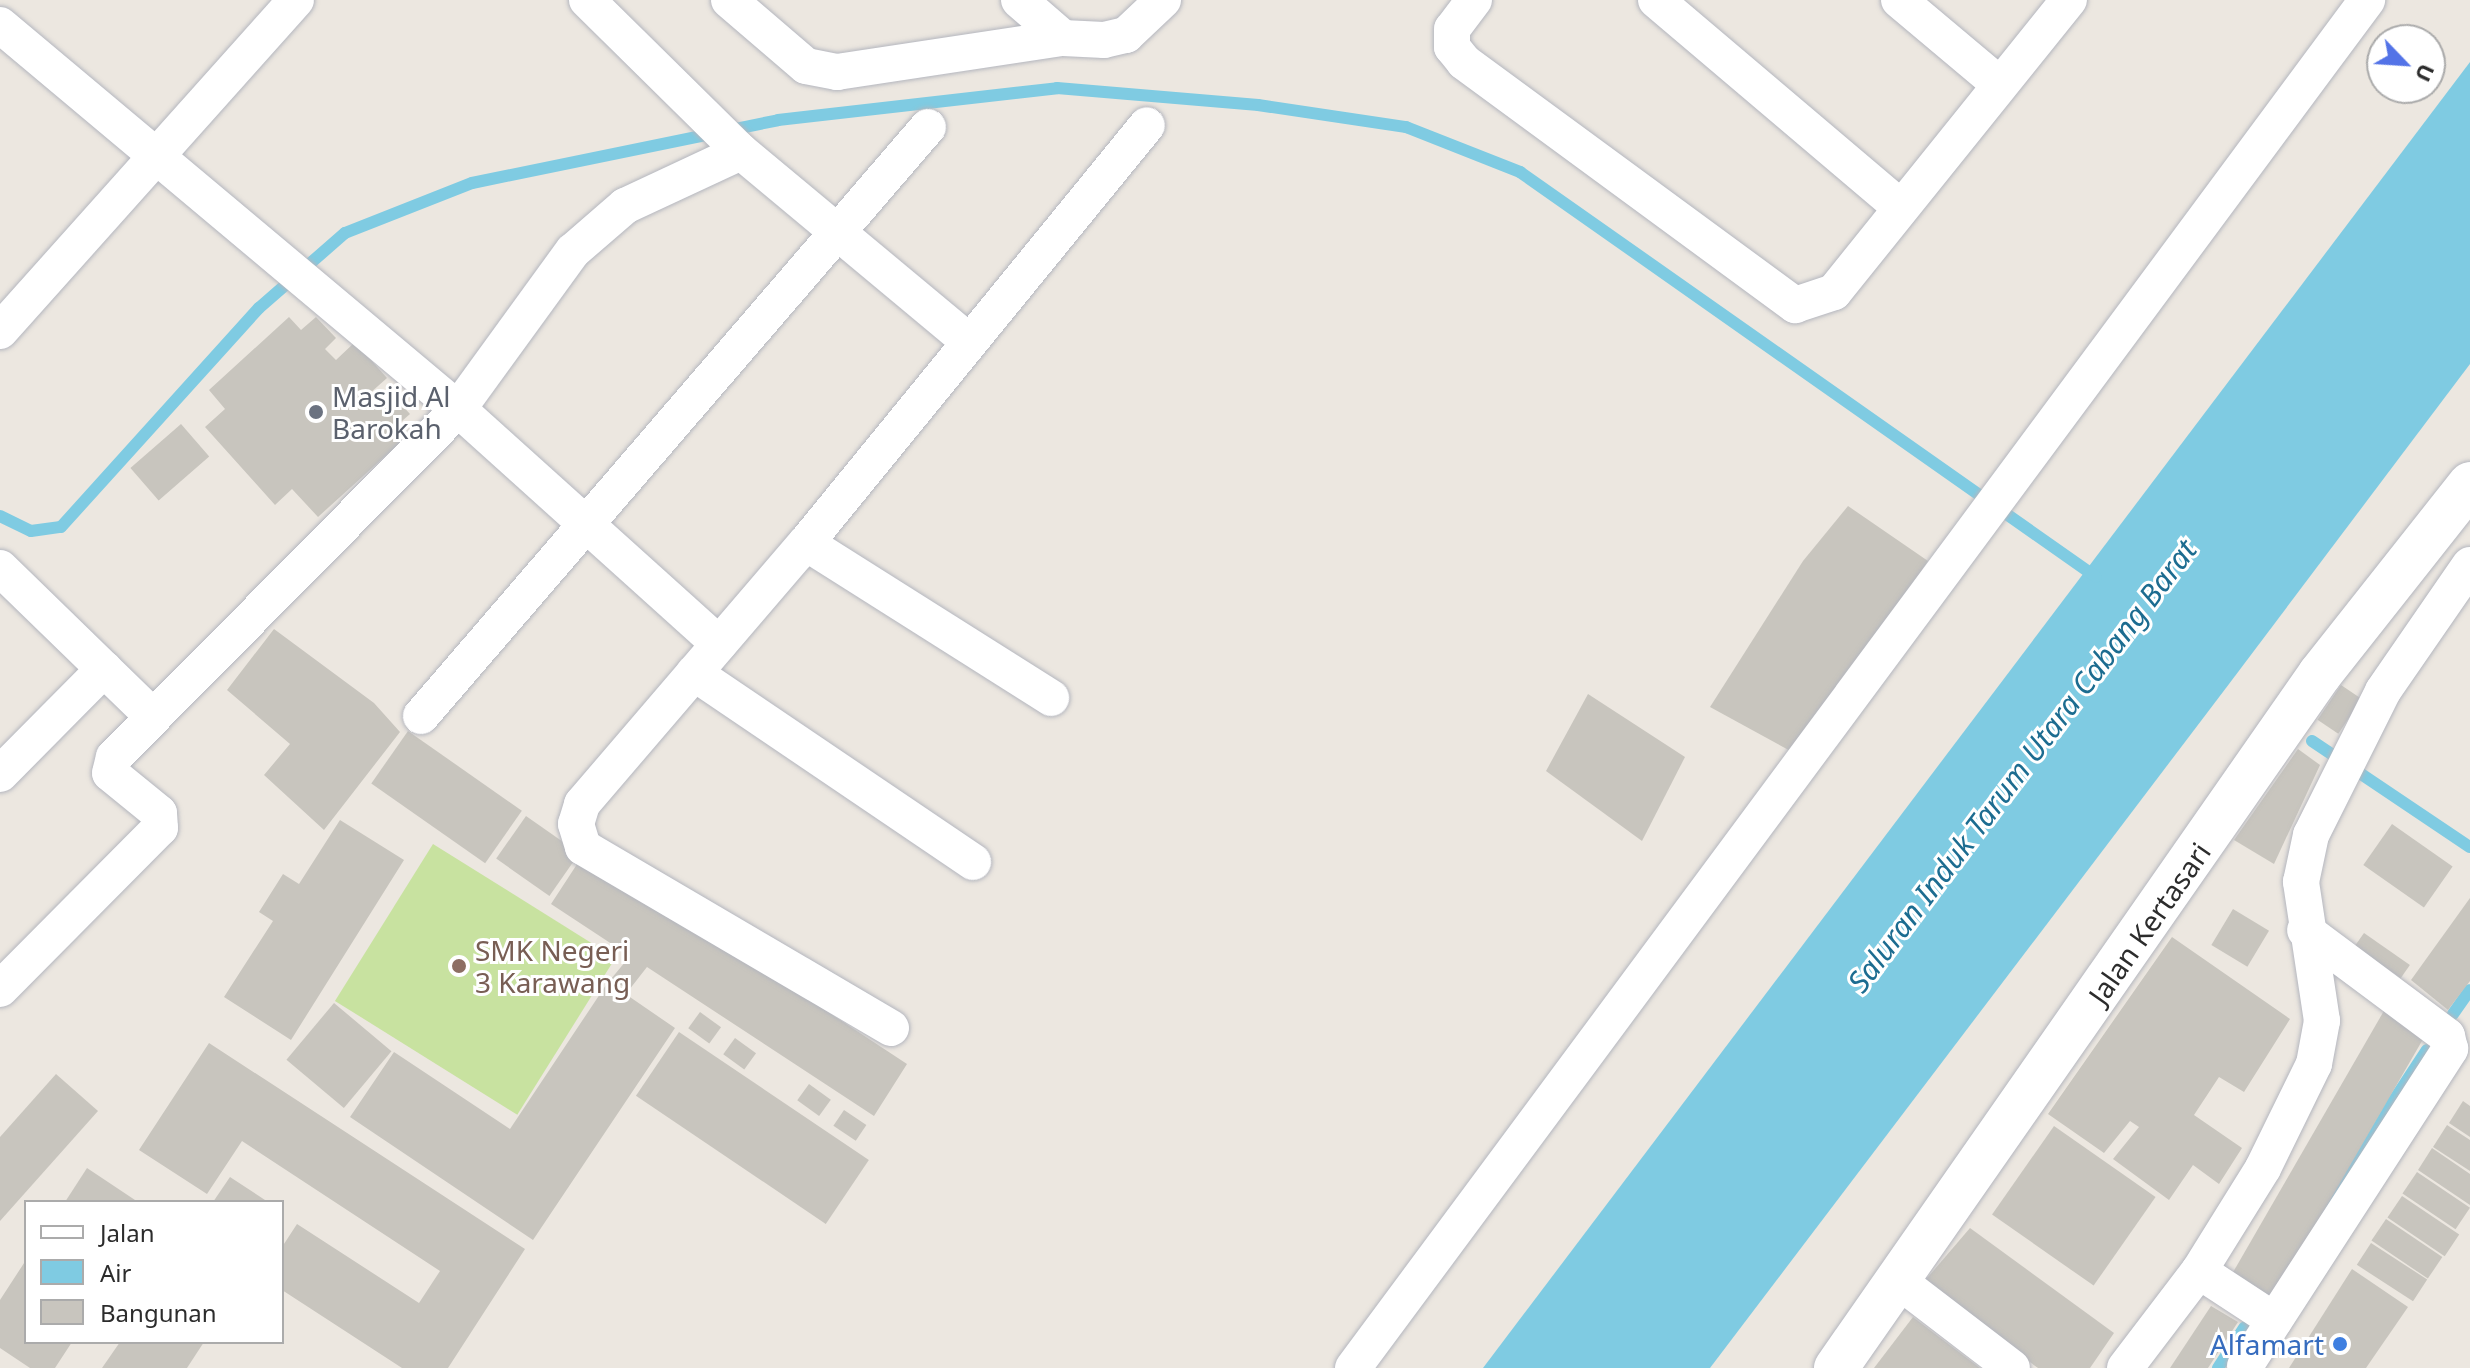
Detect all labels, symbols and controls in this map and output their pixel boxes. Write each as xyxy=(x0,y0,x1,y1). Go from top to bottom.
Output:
north arrow xyxy=(2366,24,2446,104)
text: U xyxy=(2409,59,2443,87)
place label: Masjid Al Barokah xyxy=(332,379,451,445)
marker: Masjid Al Barokah xyxy=(307,403,325,421)
water label: Saluran Induk Tarum Utara Cabang Barat xyxy=(1840,533,2204,999)
street label: Jalan Kertasari xyxy=(2081,836,2217,1010)
place label: SMK Negeri 3 Karawang xyxy=(475,933,630,999)
marker: SMK Negeri 3 Karawang xyxy=(450,957,468,975)
legend xyxy=(24,1200,284,1344)
text: Jalan xyxy=(100,1216,155,1249)
text: Air xyxy=(100,1256,131,1289)
text: Bangunan xyxy=(100,1296,217,1329)
place label: Alfamart xyxy=(2210,1327,2324,1361)
marker: Alfamart xyxy=(2331,1335,2349,1353)

